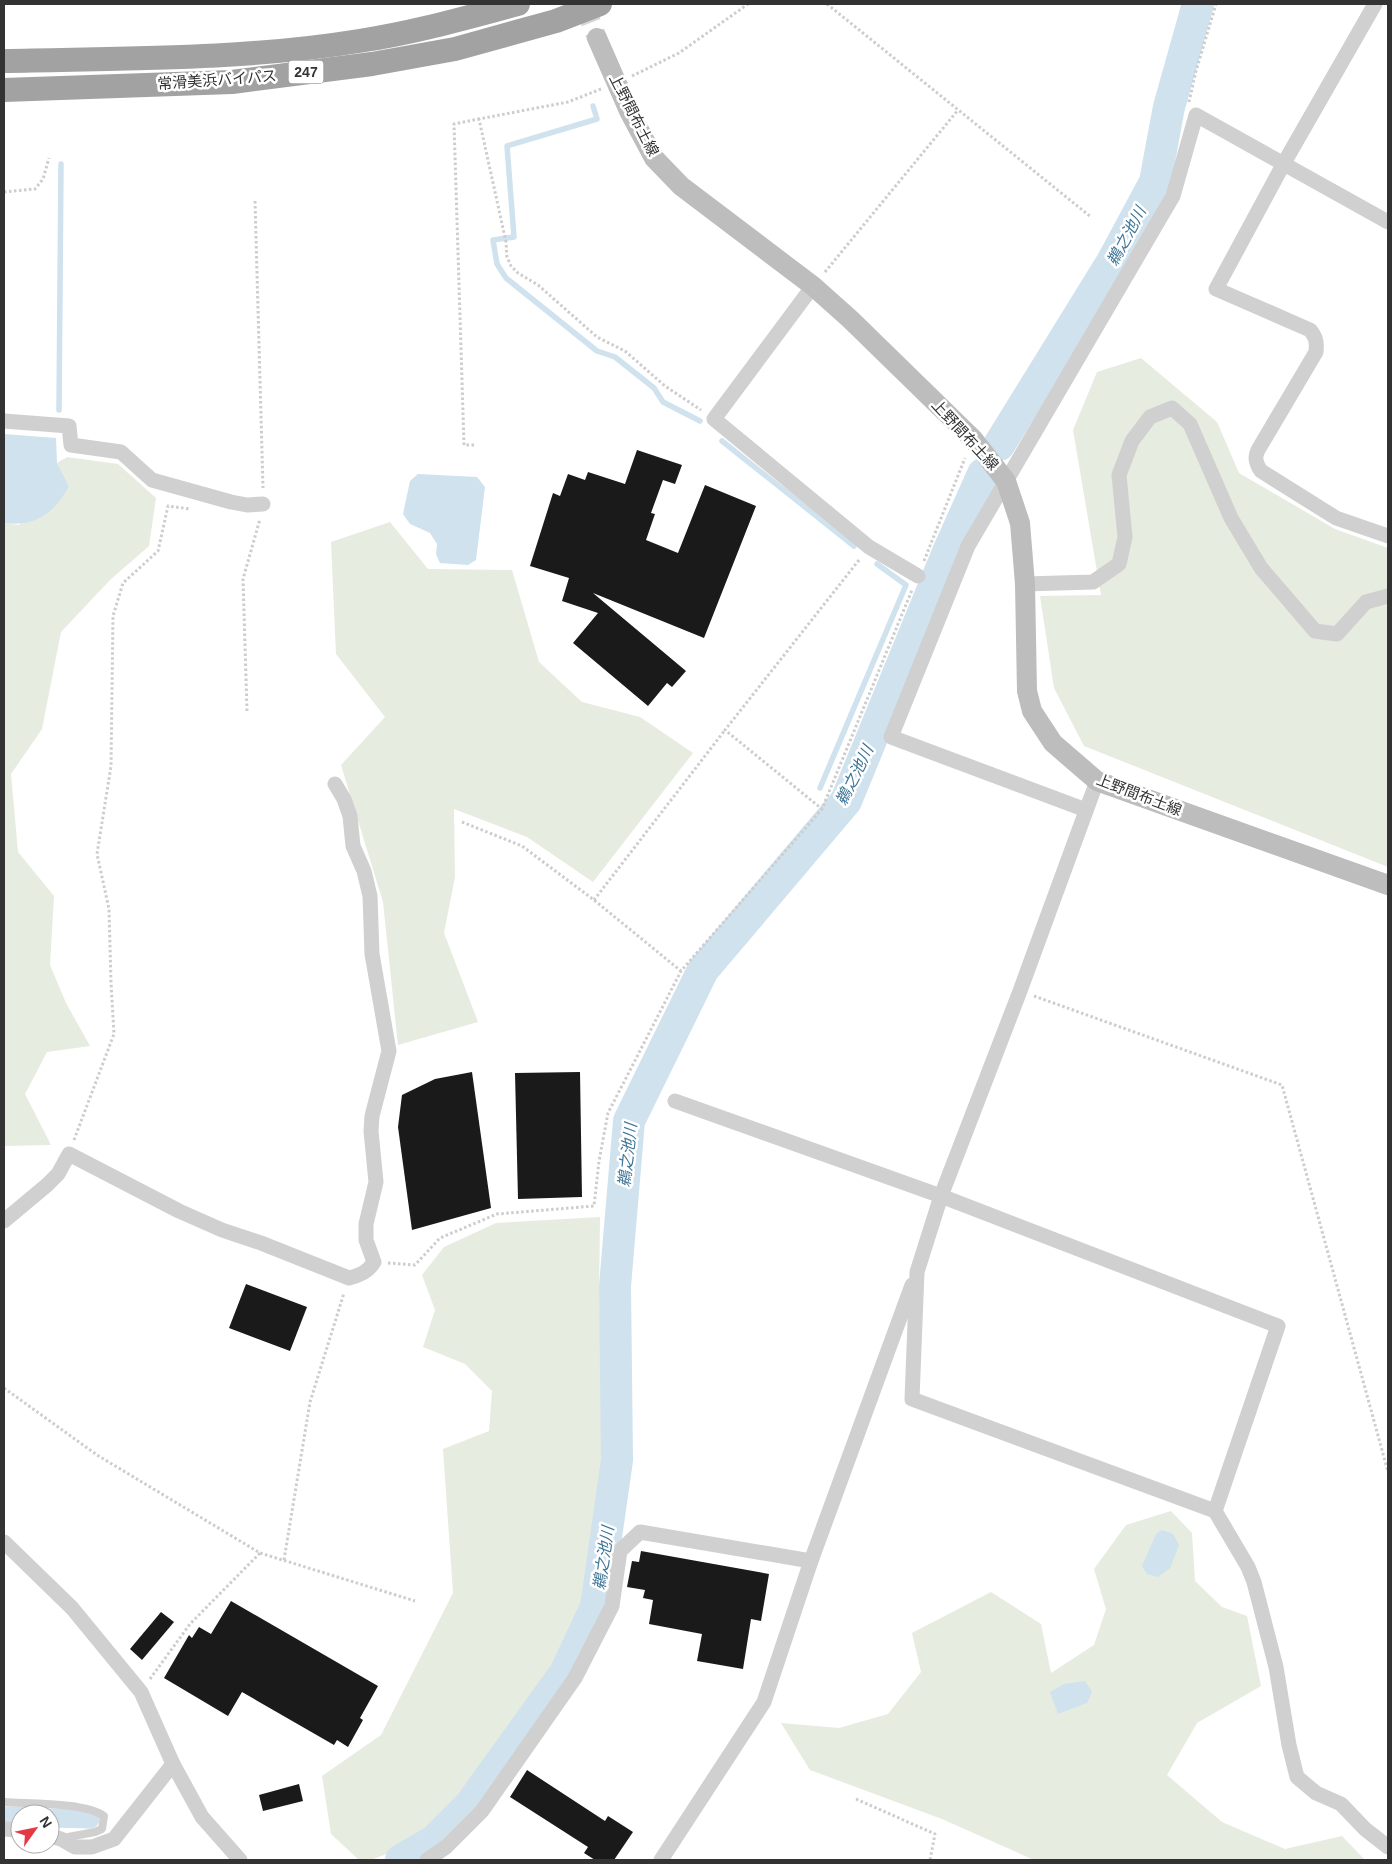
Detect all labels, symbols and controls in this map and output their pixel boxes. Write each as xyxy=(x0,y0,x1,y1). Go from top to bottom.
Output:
road number: 247 xyxy=(288,61,324,84)
street label: 常滑美浜バイパス xyxy=(157,67,277,92)
street label: 上野間布土線 xyxy=(606,71,662,159)
water label: 鵜之池川 xyxy=(1104,202,1150,268)
street label: 上野間布土線 xyxy=(928,396,1002,473)
water label: 鵜之池川 xyxy=(833,741,877,808)
street label: 上野間布土線 xyxy=(1094,770,1184,819)
water label: 鵜之池川 xyxy=(616,1120,640,1188)
water label: 鵜之池川 xyxy=(591,1523,617,1591)
north arrow xyxy=(10,1804,60,1854)
text: N xyxy=(36,1813,55,1831)

